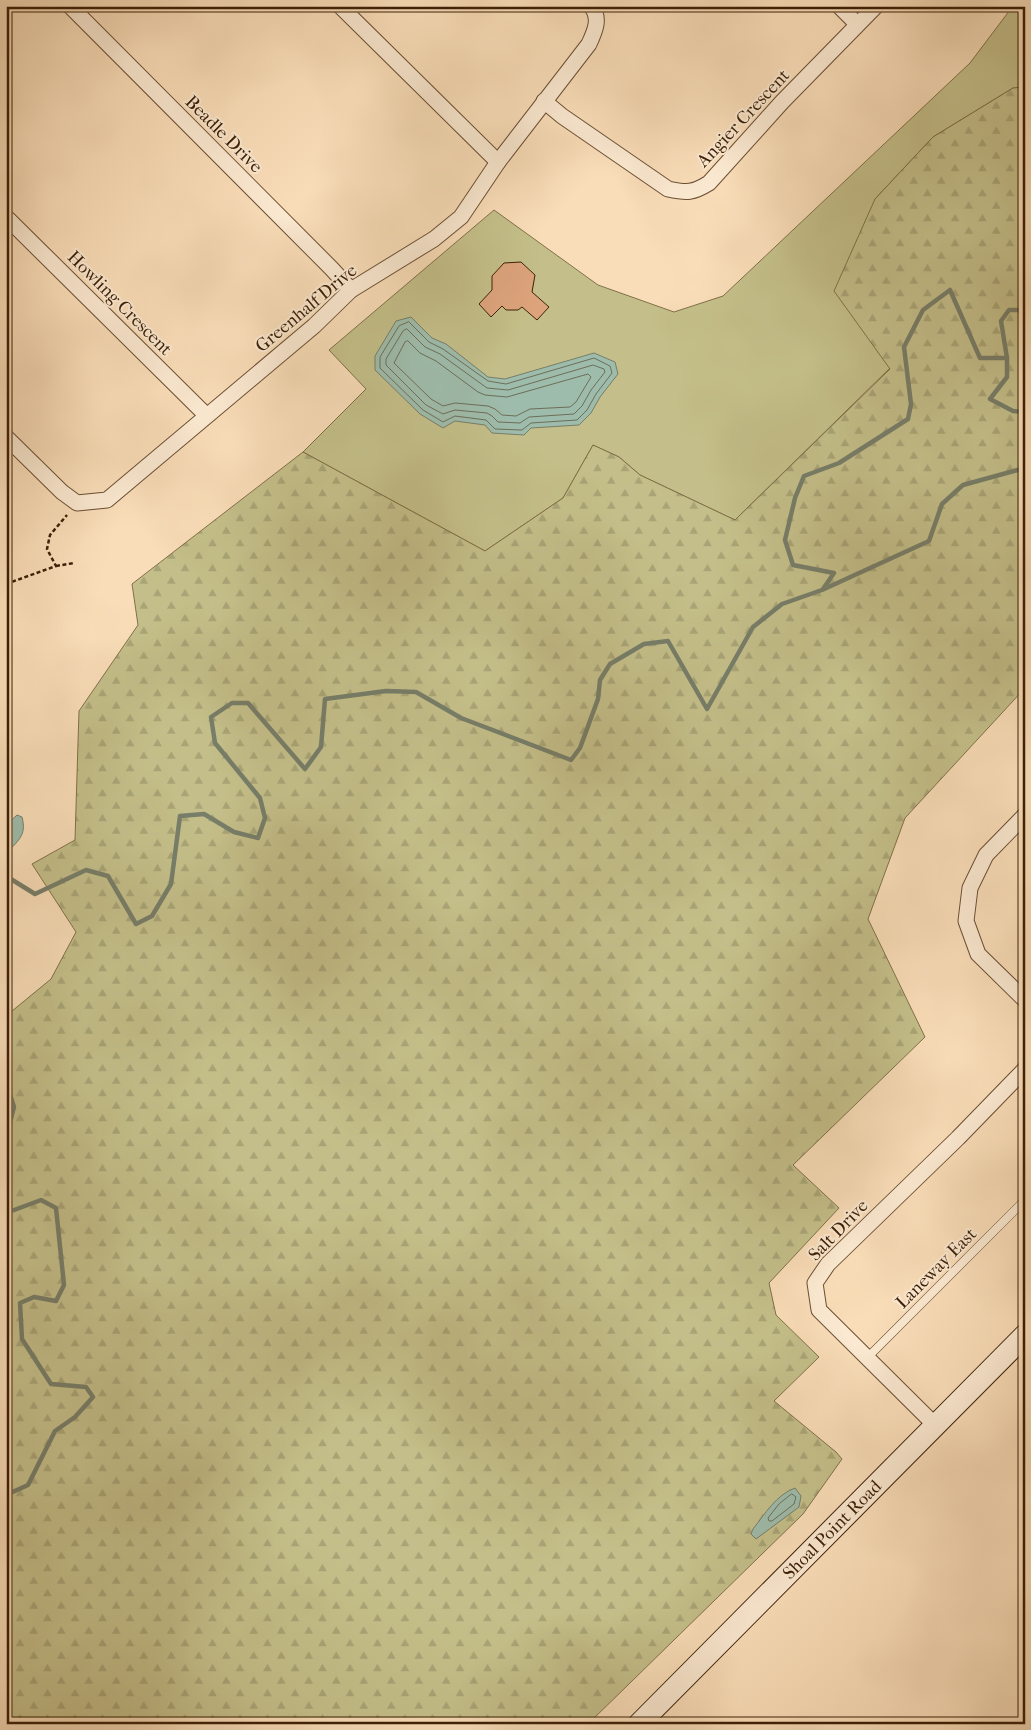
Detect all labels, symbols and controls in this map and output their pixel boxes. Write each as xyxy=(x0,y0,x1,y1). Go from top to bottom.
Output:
street label: Angier Crescent xyxy=(692,65,794,172)
street label: Beadle Drive xyxy=(181,91,267,177)
street label: Howling Crescent xyxy=(63,247,177,360)
street label: Greenhalf Drive xyxy=(251,260,361,357)
street label: Salt Drive xyxy=(804,1195,873,1265)
street label: Laneway East xyxy=(892,1223,981,1313)
street label: Shoal Point Road xyxy=(779,1476,886,1584)

